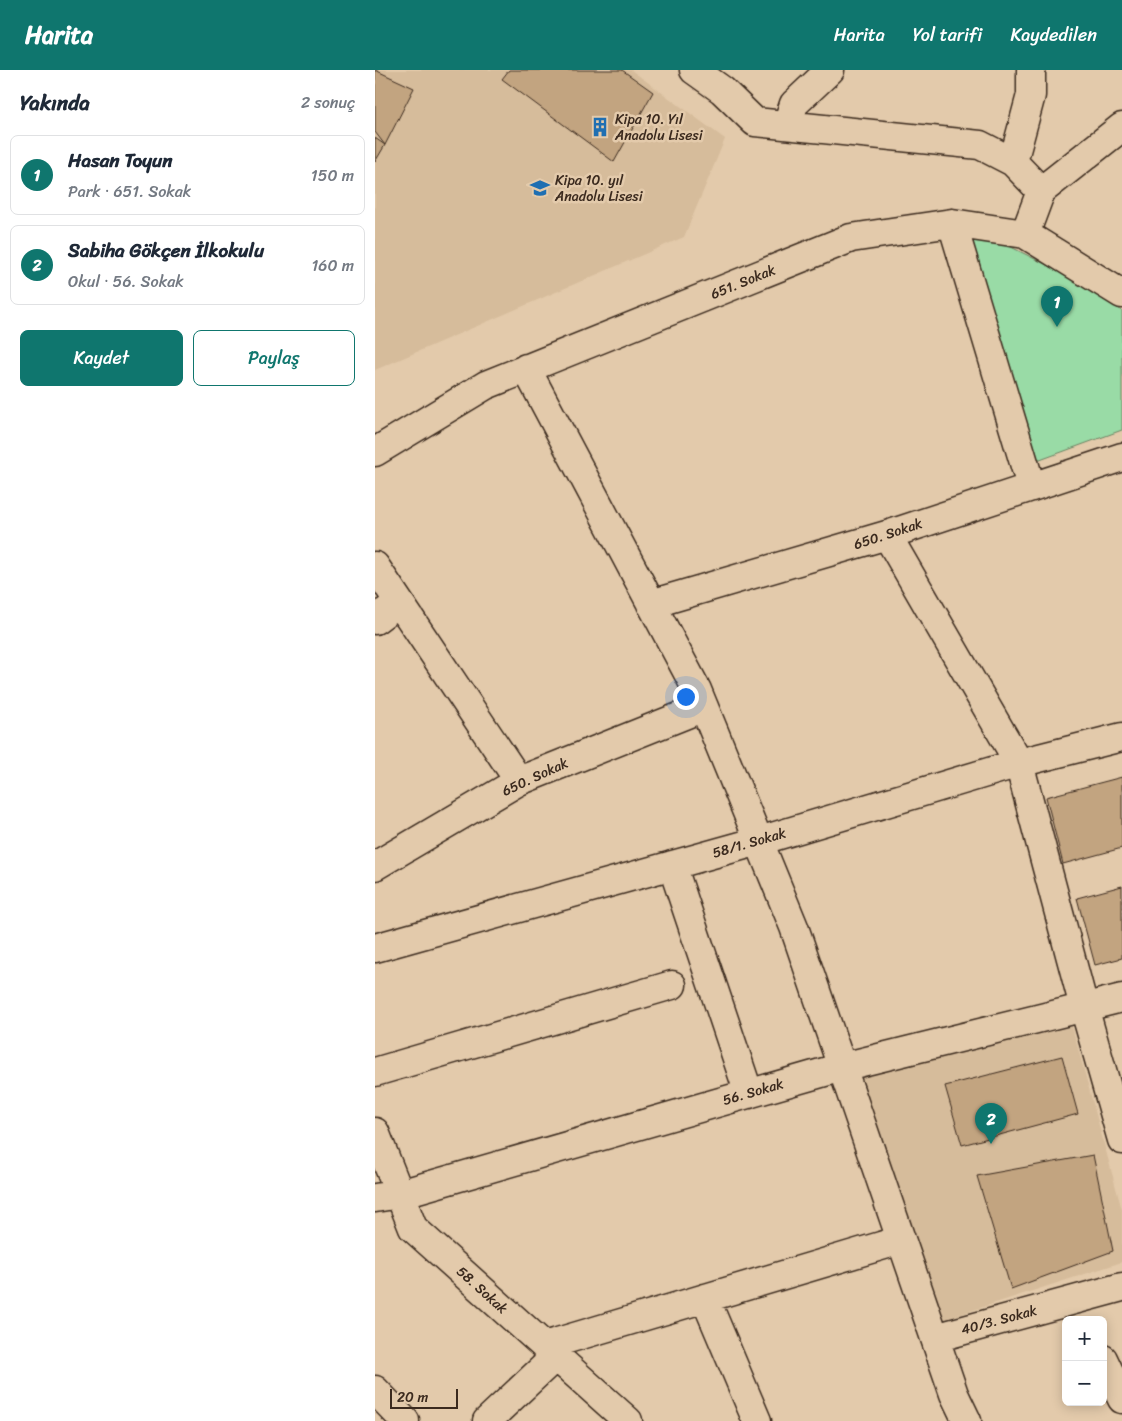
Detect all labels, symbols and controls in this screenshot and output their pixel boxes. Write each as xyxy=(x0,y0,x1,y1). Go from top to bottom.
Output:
text: Harita xyxy=(25,14,93,56)
text: Harita xyxy=(834,19,885,51)
text: Yol tarifi xyxy=(913,19,982,51)
text: Kaydedilen xyxy=(1010,19,1097,51)
text: Yakında xyxy=(20,84,90,122)
text: 2 sonuç xyxy=(301,88,355,117)
place label: Kipa 10. Yıl Anadolu Lisesi xyxy=(614,107,704,148)
building icon: Kipa 10. Yıl Anadolu Lisesi xyxy=(589,116,611,138)
text: Hasan Toyun xyxy=(68,144,172,177)
text: 1 xyxy=(34,161,40,190)
text: 150 m xyxy=(311,161,354,190)
place label: Kipa 10. yıl Anadolu Lisesi xyxy=(554,168,644,209)
text: Park · 651. Sokak xyxy=(68,177,191,206)
school or university icon: Kipa 10. yıl Anadolu Lisesi xyxy=(529,177,551,199)
text: Sabiha Gökçen İlkokulu xyxy=(68,234,264,267)
text: 2 xyxy=(32,251,42,280)
text: 160 m xyxy=(311,251,354,280)
street label: 651. Sokak xyxy=(707,257,780,306)
text: Okul · 56. Sokak xyxy=(68,267,184,296)
pin: 1 xyxy=(1041,286,1073,327)
button: Kaydet xyxy=(20,330,183,386)
button: Paylaş xyxy=(193,330,355,386)
street label: 650. Sokak xyxy=(850,511,926,557)
your location xyxy=(673,684,699,710)
street label: 650. Sokak xyxy=(498,750,573,803)
street label: 58/1. Sokak xyxy=(709,820,789,865)
street label: 56. Sokak xyxy=(720,1071,787,1113)
pin: 2 xyxy=(975,1103,1007,1144)
street label: 58. Sokak xyxy=(450,1260,514,1321)
street label: 40/3. Sokak xyxy=(958,1298,1040,1342)
map controls xyxy=(1062,1316,1107,1406)
button: + xyxy=(1062,1316,1107,1361)
button: − xyxy=(1062,1361,1107,1406)
text: 20 m xyxy=(397,1385,428,1410)
scale bar xyxy=(390,1386,457,1409)

